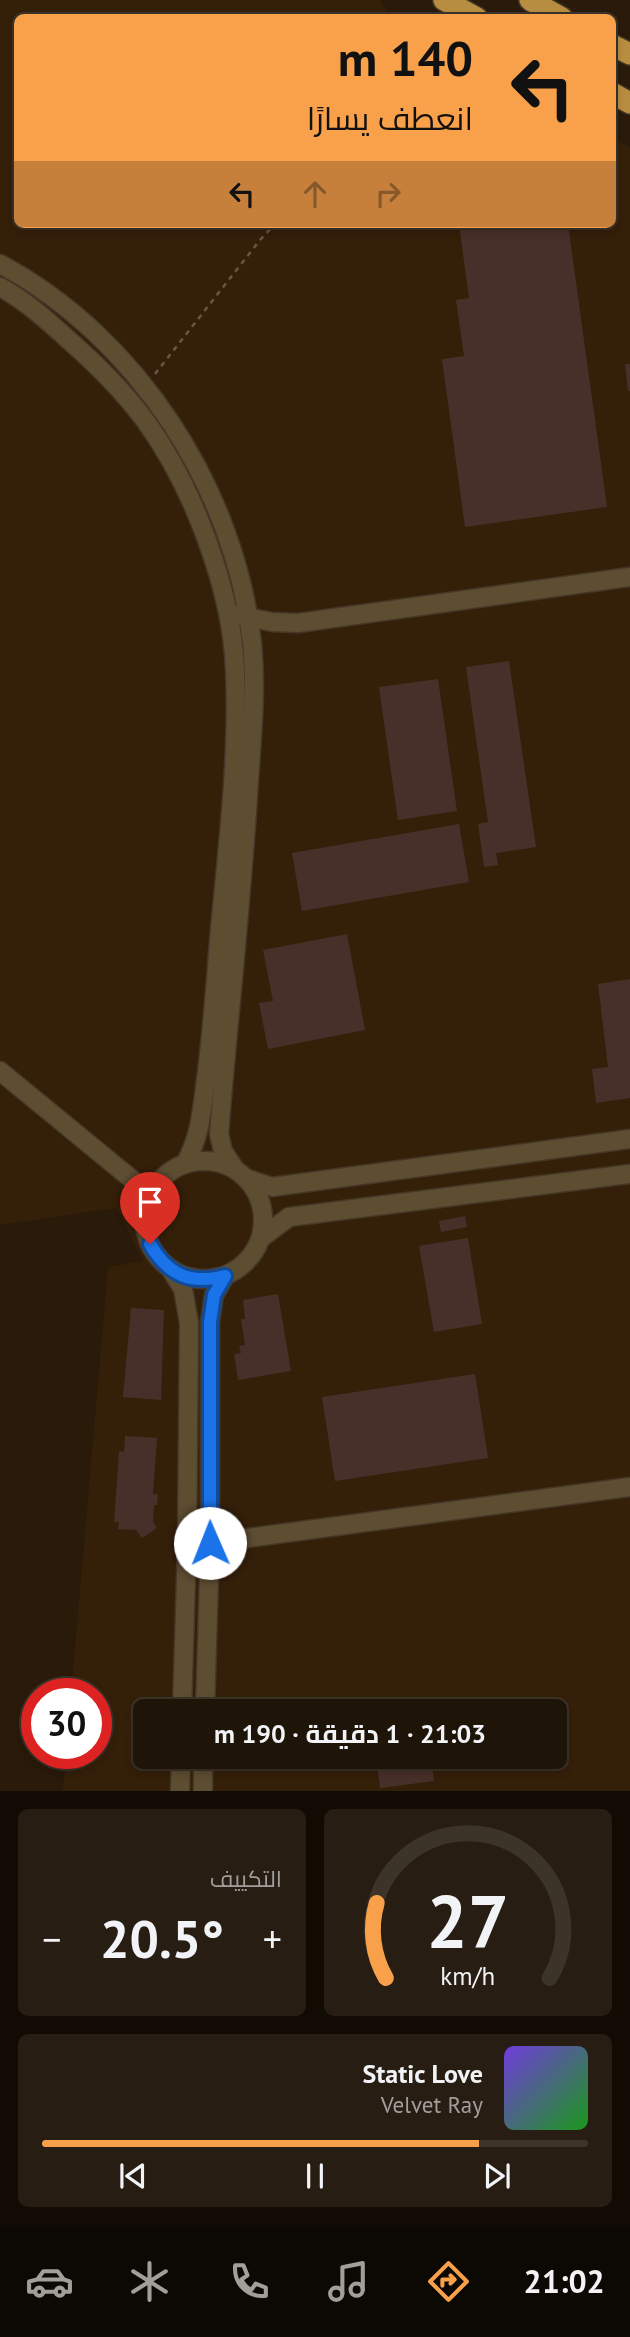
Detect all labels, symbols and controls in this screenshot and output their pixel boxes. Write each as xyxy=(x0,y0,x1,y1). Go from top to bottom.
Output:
text: 140 m xyxy=(338,26,473,90)
icon: left xyxy=(497,42,588,133)
text: انعطف يسارًا xyxy=(307,97,473,139)
icon: left xyxy=(223,175,261,213)
icon: ahead xyxy=(296,175,334,213)
icon: right xyxy=(369,175,407,213)
pin xyxy=(120,1172,180,1244)
icon: arrive xyxy=(131,1183,169,1221)
position arrow xyxy=(173,1506,247,1580)
speed limit sign: 30 xyxy=(21,1678,112,1769)
text: 21:03 · 1 دقيقة · 190 m xyxy=(214,1717,486,1750)
text: التكييف xyxy=(210,1864,282,1893)
text: 27 xyxy=(427,1875,509,1969)
text: 20.5° xyxy=(100,1905,224,1972)
text: − xyxy=(42,1914,61,1963)
text: + xyxy=(263,1914,282,1963)
text: km/h xyxy=(441,1960,495,1992)
text: Static Love xyxy=(362,2057,483,2090)
text: Velvet Ray xyxy=(381,2090,483,2119)
icon: previous xyxy=(114,2157,152,2195)
icon: pause xyxy=(296,2157,334,2195)
icon: next xyxy=(478,2157,516,2195)
icon: car xyxy=(25,2257,74,2306)
icon: climate xyxy=(125,2257,174,2306)
icon: phone xyxy=(225,2257,274,2306)
icon: music xyxy=(324,2257,373,2306)
icon: directions xyxy=(424,2257,473,2306)
text: 21:02 xyxy=(524,2260,605,2302)

